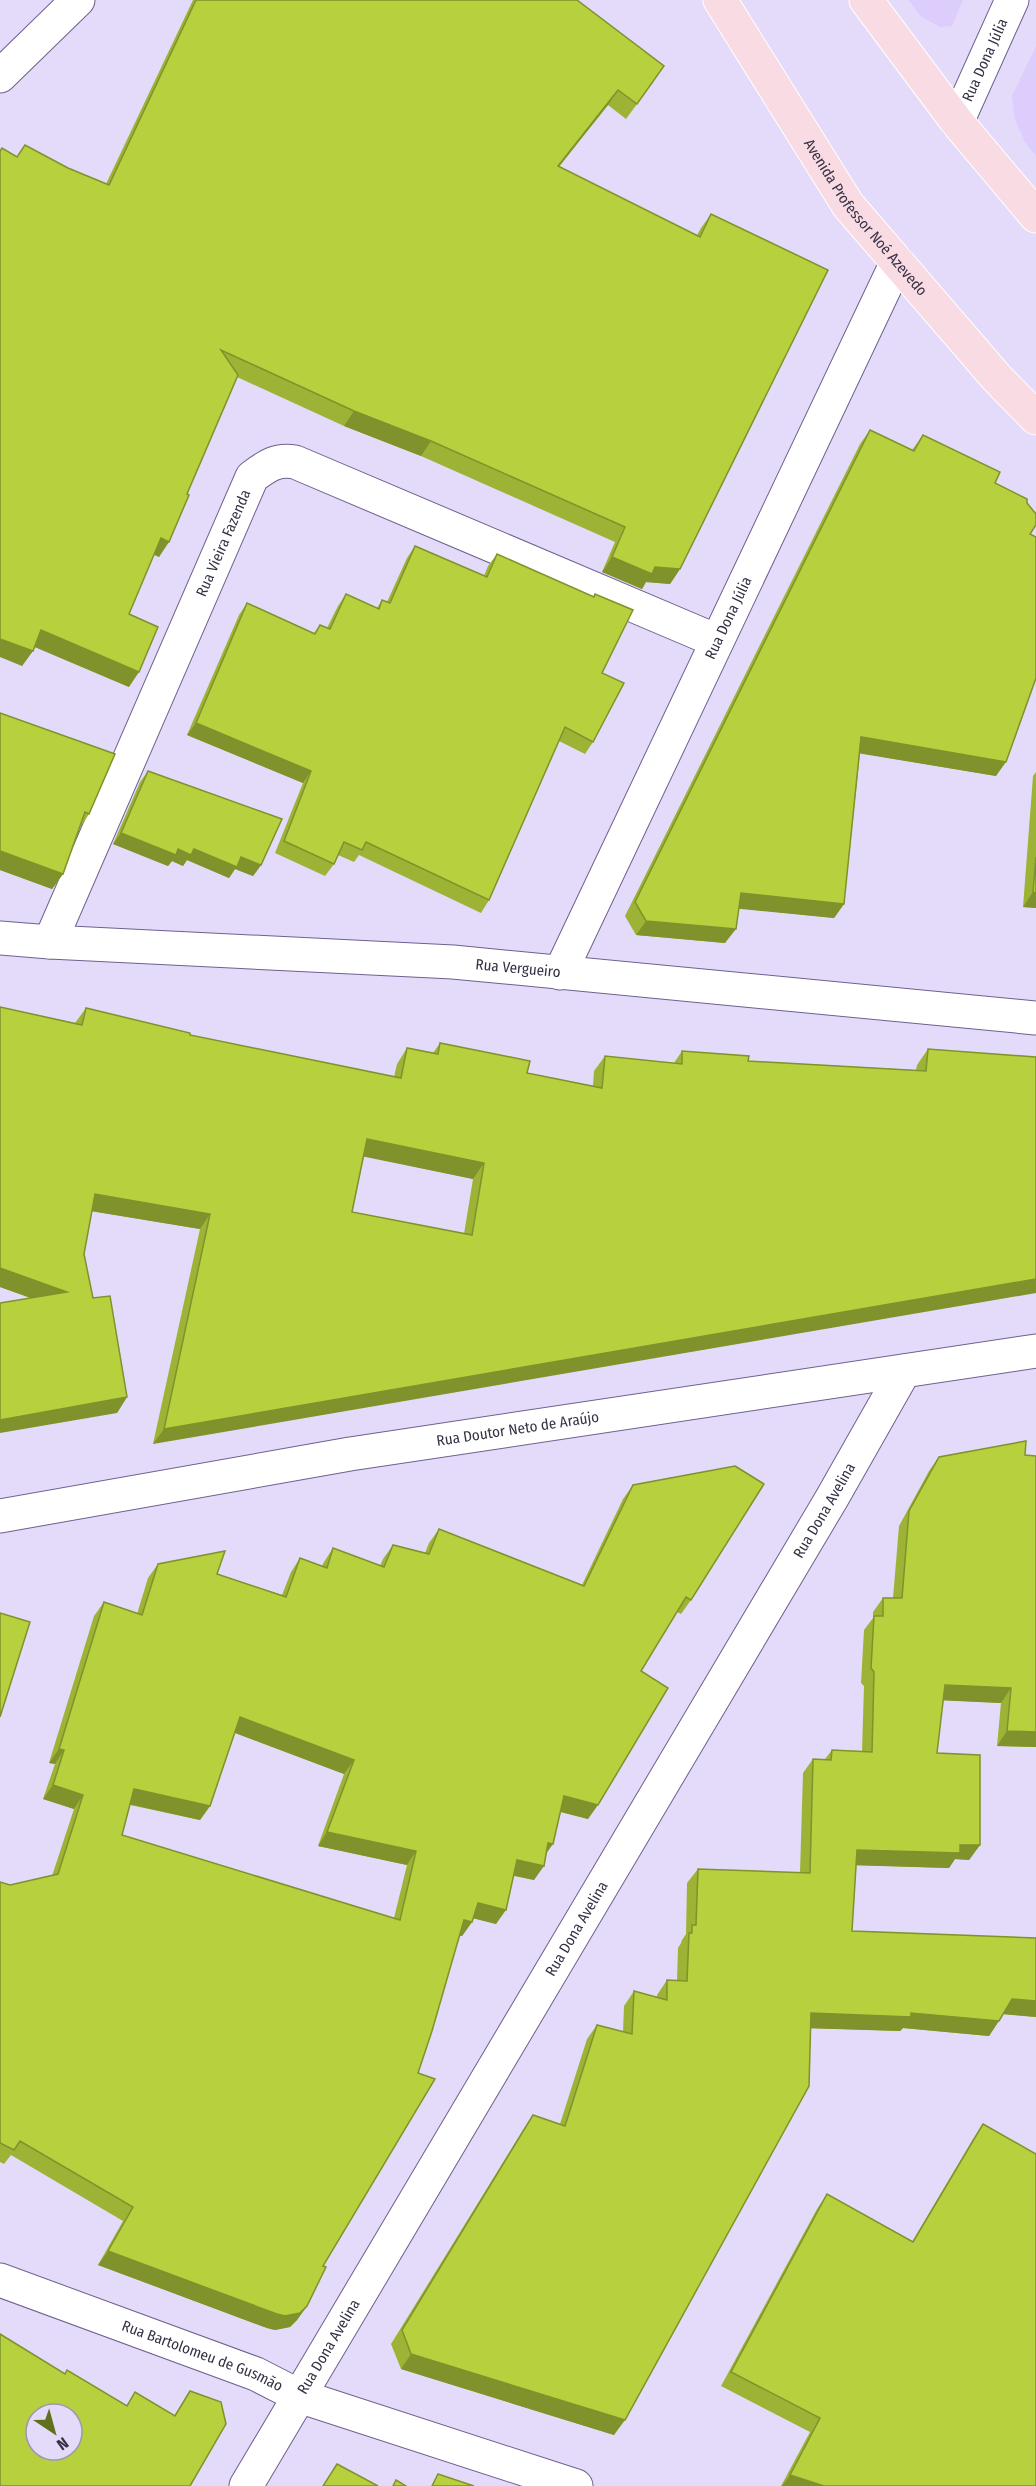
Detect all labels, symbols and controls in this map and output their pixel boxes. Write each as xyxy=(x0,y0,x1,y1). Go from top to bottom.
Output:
street label: Rua Dona Júlia xyxy=(958,16,1012,104)
street label: Avenida Professor Noé Azevedo xyxy=(800,136,931,300)
street label: Rua Vieira Fazenda xyxy=(192,487,254,599)
street label: Rua Dona Júlia xyxy=(701,574,756,662)
street label: Rua Vergueiro xyxy=(475,955,561,981)
street label: Rua Doutor Neto de Araújo xyxy=(435,1408,600,1450)
street label: Rua Dona Avelina xyxy=(789,1460,859,1561)
street label: Rua Dona Avelina xyxy=(541,1878,612,1979)
street label: Rua Dona Avelina xyxy=(294,2296,364,2397)
street label: Rua Bartolomeu de Gusmão xyxy=(119,2317,286,2395)
north arrow xyxy=(24,2402,84,2462)
text: N xyxy=(53,2433,72,2454)

